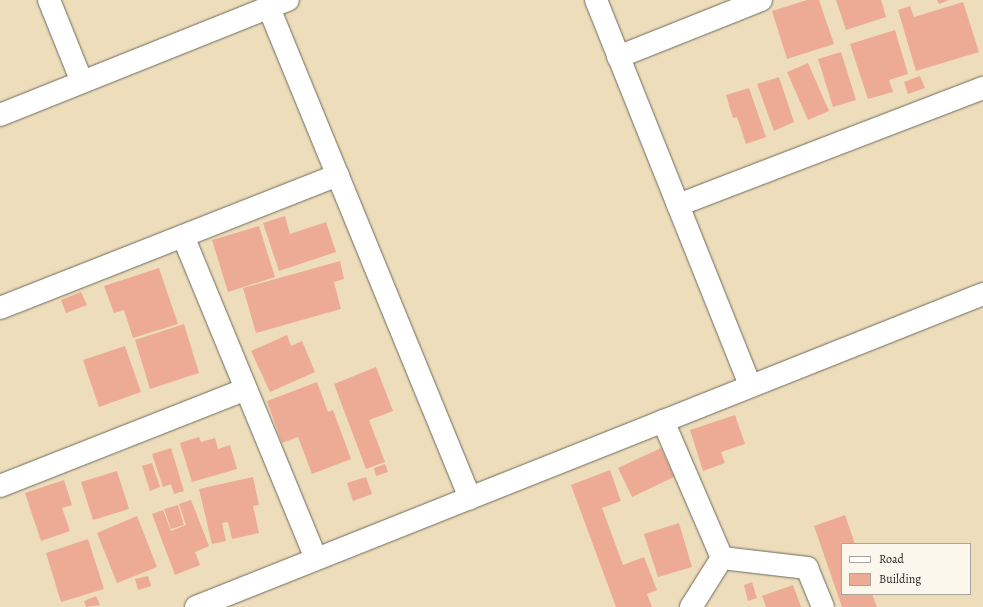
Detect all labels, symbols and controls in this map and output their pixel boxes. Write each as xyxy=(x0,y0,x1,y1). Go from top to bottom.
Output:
legend xyxy=(841,543,971,595)
text: Road xyxy=(879,551,904,567)
text: Building xyxy=(879,571,921,587)

